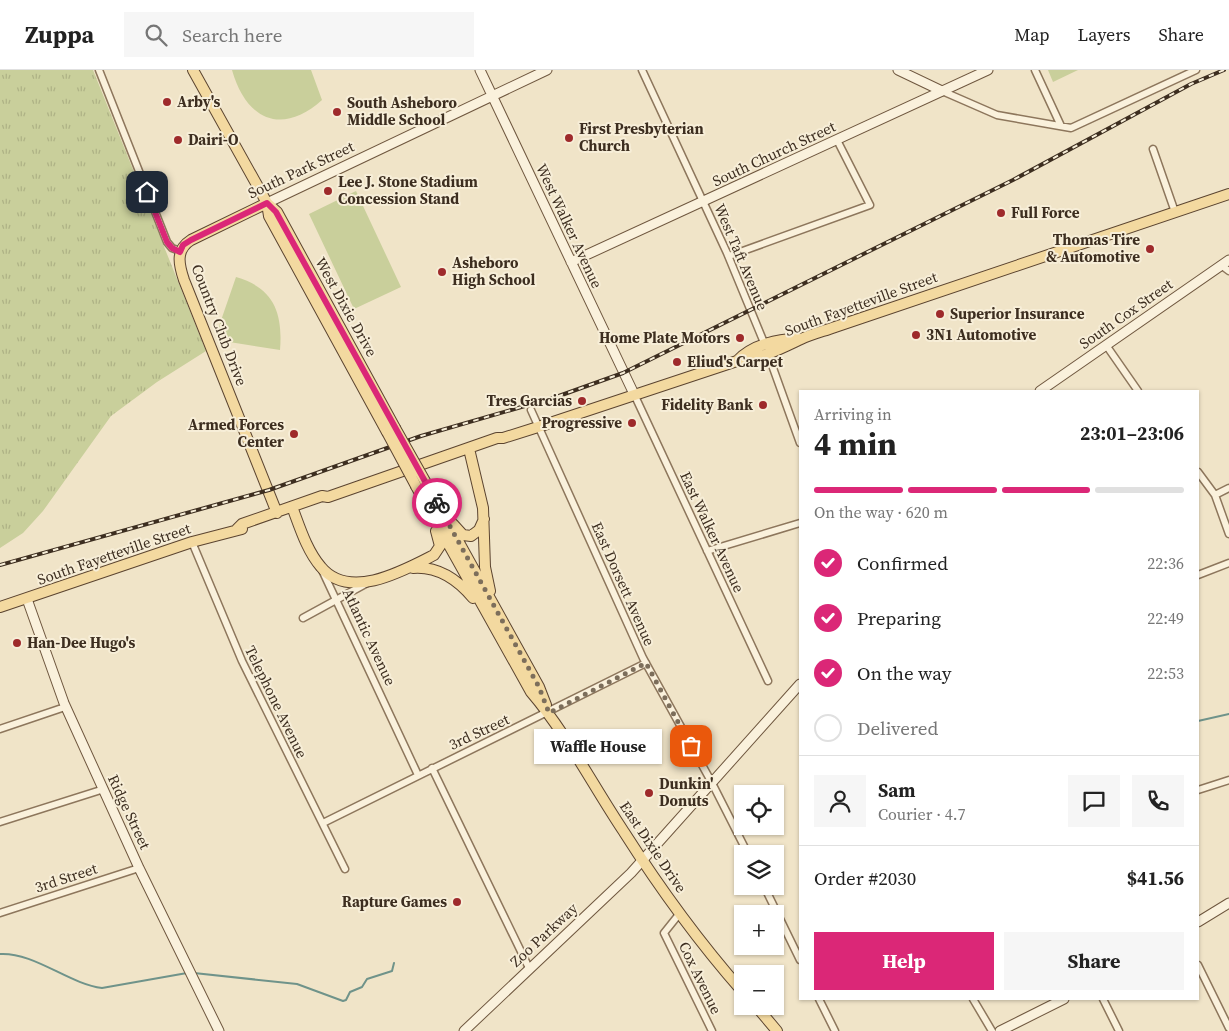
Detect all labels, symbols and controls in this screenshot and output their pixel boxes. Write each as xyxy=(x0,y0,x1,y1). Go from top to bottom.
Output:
search box xyxy=(124,12,474,57)
text: Zuppa xyxy=(25,18,94,51)
icon: search xyxy=(142,21,170,49)
text: Search here xyxy=(182,22,282,48)
text: Map xyxy=(1014,22,1049,47)
text: Layers xyxy=(1077,22,1130,47)
text: Share xyxy=(1158,22,1204,47)
place label: Arby's xyxy=(177,91,220,112)
place label: South Asheboro Middle School xyxy=(347,92,457,130)
marker: Arby's xyxy=(161,96,173,108)
marker: South Asheboro Middle School xyxy=(331,106,343,118)
street label: South Church Street xyxy=(709,116,839,191)
place label: First Presbyterian Church xyxy=(579,118,704,156)
place label: Dairi-O xyxy=(188,129,239,150)
marker: First Presbyterian Church xyxy=(563,132,575,144)
marker: Dairi-O xyxy=(172,134,184,146)
street label: South Park Street xyxy=(244,136,357,203)
street label: West Walker Avenue xyxy=(531,160,608,292)
pin xyxy=(126,171,168,213)
place label: Lee J. Stone Stadium Concession Stand xyxy=(338,171,478,209)
icon: home xyxy=(133,178,161,206)
marker: Lee J. Stone Stadium Concession Stand xyxy=(322,185,334,197)
street label: West Taft Avenue xyxy=(710,200,774,314)
place label: Full Force xyxy=(1011,202,1080,223)
marker: Full Force xyxy=(995,207,1007,219)
place label: Thomas Tire & Automotive xyxy=(1046,229,1140,267)
marker: Thomas Tire & Automotive xyxy=(1144,243,1156,255)
place label: Asheboro High School xyxy=(452,252,535,290)
street label: West Dixie Drive xyxy=(310,253,383,361)
street label: Country Club Drive xyxy=(187,261,252,389)
marker: Asheboro High School xyxy=(436,266,448,278)
street label: South Fayetteville Street xyxy=(782,266,940,341)
street label: South Cox Street xyxy=(1075,274,1177,354)
place label: Superior Insurance xyxy=(950,303,1085,324)
marker: Superior Insurance xyxy=(934,308,946,320)
place label: 3N1 Automotive xyxy=(926,324,1036,345)
place label: Home Plate Motors xyxy=(599,327,730,348)
marker: 3N1 Automotive xyxy=(910,329,922,341)
marker: Home Plate Motors xyxy=(734,332,746,344)
place label: Eliud's Carpet xyxy=(687,351,783,372)
marker: Eliud's Carpet xyxy=(671,356,683,368)
place label: Tres Garcias xyxy=(487,390,572,411)
place label: Fidelity Bank xyxy=(661,394,753,415)
marker: Tres Garcias xyxy=(576,395,588,407)
marker: Fidelity Bank xyxy=(757,399,769,411)
text: Arriving in xyxy=(814,403,892,425)
place label: Progressive xyxy=(541,412,622,433)
place label: Armed Forces Center xyxy=(188,414,284,452)
marker: Progressive xyxy=(626,417,638,429)
text: 23:01–23:06 xyxy=(1080,420,1184,446)
text: 4 min xyxy=(814,422,897,466)
marker: Armed Forces Center xyxy=(288,428,300,440)
street label: East Walker Avenue xyxy=(675,468,750,596)
courier xyxy=(412,478,462,528)
icon: bike xyxy=(423,489,451,517)
text: On the way · 620 m xyxy=(814,501,948,523)
street label: South Fayetteville Street xyxy=(34,517,193,590)
street label: East Dorsett Avenue xyxy=(587,519,660,649)
icon: check xyxy=(814,549,842,577)
text: Confirmed xyxy=(857,550,948,576)
text: 22:36 xyxy=(1147,552,1184,574)
street label: Atlantic Avenue xyxy=(338,585,401,689)
icon: check xyxy=(814,604,842,632)
text: Preparing xyxy=(857,605,941,631)
text: 22:49 xyxy=(1147,607,1184,629)
place label: Han-Dee Hugo's xyxy=(27,632,135,653)
marker: Han-Dee Hugo's xyxy=(11,637,23,649)
street label: Telephone Avenue xyxy=(240,642,313,762)
icon: check xyxy=(814,659,842,687)
text: On the way xyxy=(857,660,952,686)
text: 22:53 xyxy=(1147,662,1184,684)
street label: 3rd Street xyxy=(445,708,513,755)
text: Delivered xyxy=(857,715,938,741)
pin xyxy=(670,725,712,767)
callout: Waffle House xyxy=(534,728,661,764)
icon: bag xyxy=(677,732,705,760)
text: Waffle House xyxy=(550,735,646,757)
street label: Ridge Street xyxy=(103,771,156,853)
place label: Dunkin' Donuts xyxy=(659,773,714,811)
button: person xyxy=(814,775,866,827)
button: chat xyxy=(1068,775,1120,827)
button: phone xyxy=(1132,775,1184,827)
text: Sam xyxy=(878,777,916,803)
map controls xyxy=(734,785,784,1015)
button: locate xyxy=(734,785,784,835)
marker: Dunkin' Donuts xyxy=(643,787,655,799)
street label: East Dixie Drive xyxy=(615,797,692,897)
text: Courier · 4.7 xyxy=(878,803,966,825)
button: layers xyxy=(734,845,784,895)
street label: 3rd Street xyxy=(32,858,100,897)
text: Order #2030 xyxy=(814,865,916,891)
text: $41.56 xyxy=(1127,865,1184,891)
place label: Rapture Games xyxy=(342,891,447,912)
marker: Rapture Games xyxy=(451,896,463,908)
street label: Zoo Parkway xyxy=(505,898,582,971)
button: + xyxy=(734,905,784,955)
button: Help xyxy=(814,932,994,990)
button: Share xyxy=(1004,932,1184,990)
street label: Cox Avenue xyxy=(674,938,727,1018)
button: − xyxy=(734,965,784,1015)

